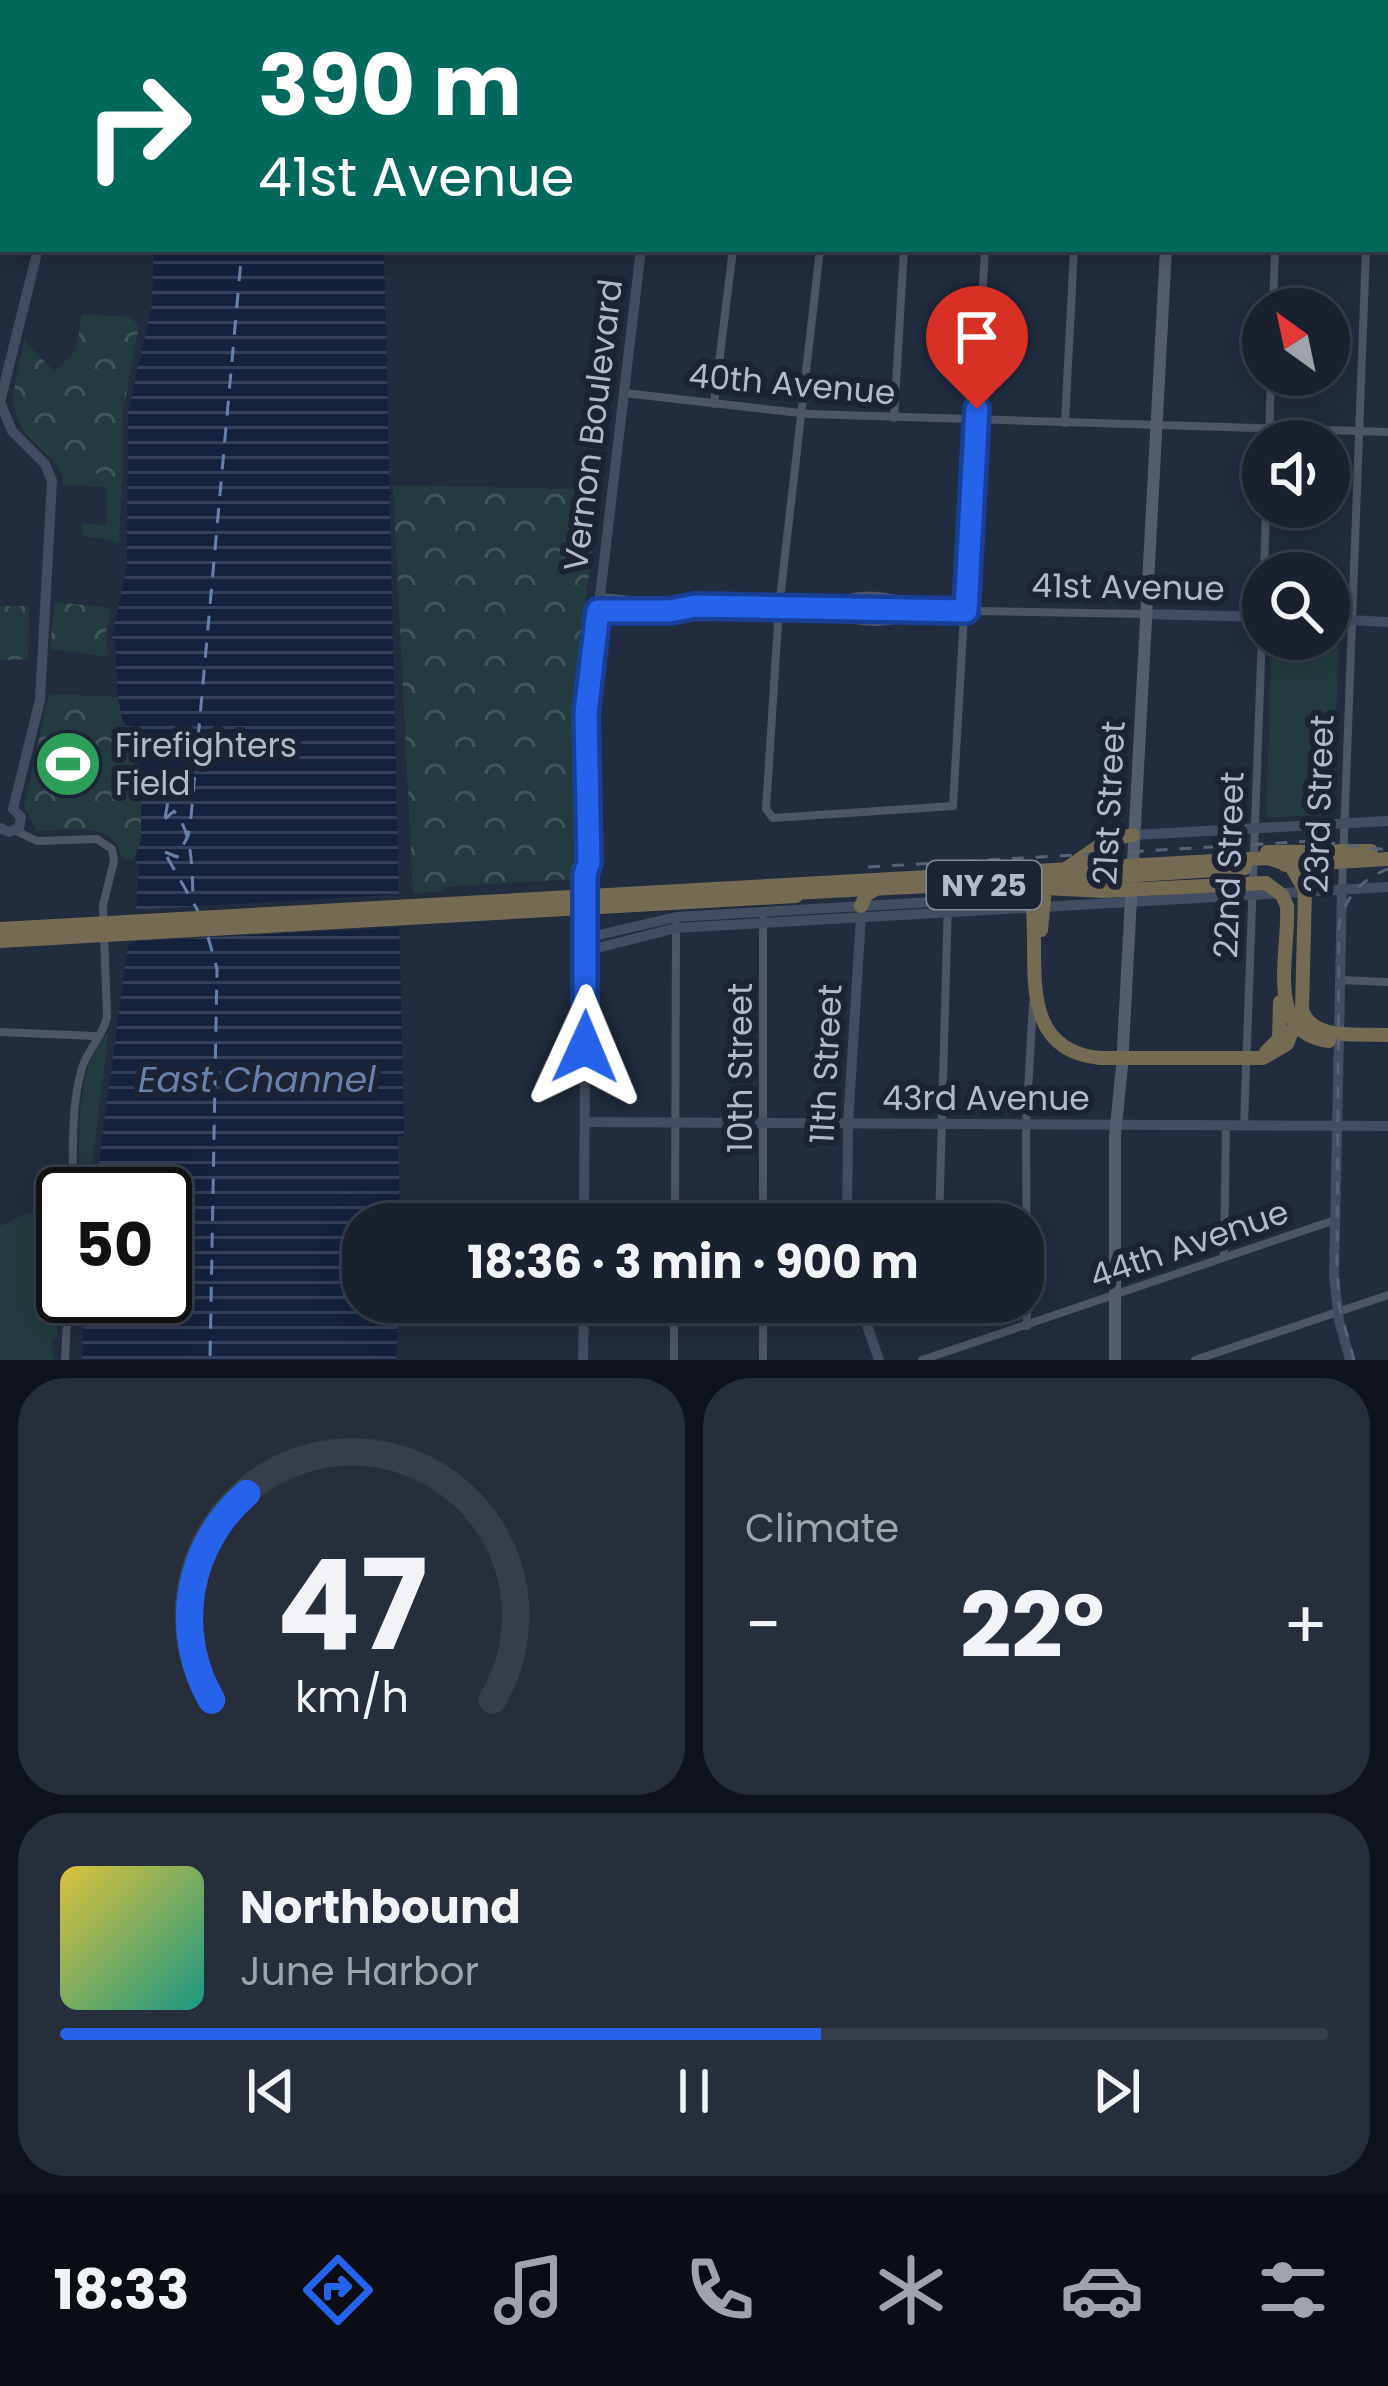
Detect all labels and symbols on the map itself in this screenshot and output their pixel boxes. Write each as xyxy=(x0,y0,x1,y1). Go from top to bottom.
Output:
street label: Vernon Boulevard xyxy=(552,276,634,574)
pin xyxy=(926,286,1028,409)
north arrow xyxy=(1242,288,1350,396)
street label: 40th Avenue xyxy=(687,352,897,416)
street label: 41st Avenue xyxy=(1031,562,1225,612)
street label: 23rd Street xyxy=(1292,714,1346,894)
street label: 21st Street xyxy=(1081,720,1137,886)
place label: Firefighters Field xyxy=(115,722,297,807)
sports icon: Firefighters Field xyxy=(33,729,103,799)
street label: 22nd Street xyxy=(1202,771,1256,959)
road number: NY 25 xyxy=(927,861,1041,909)
street label: 10th Street xyxy=(717,983,764,1153)
street label: 11th Street xyxy=(798,983,854,1145)
position arrow xyxy=(522,984,648,1110)
water label: East Channel xyxy=(138,1054,376,1105)
street label: 43rd Avenue xyxy=(882,1075,1090,1122)
speed limit sign: 50 xyxy=(36,1167,192,1323)
street label: 44th Avenue xyxy=(1083,1188,1295,1300)

